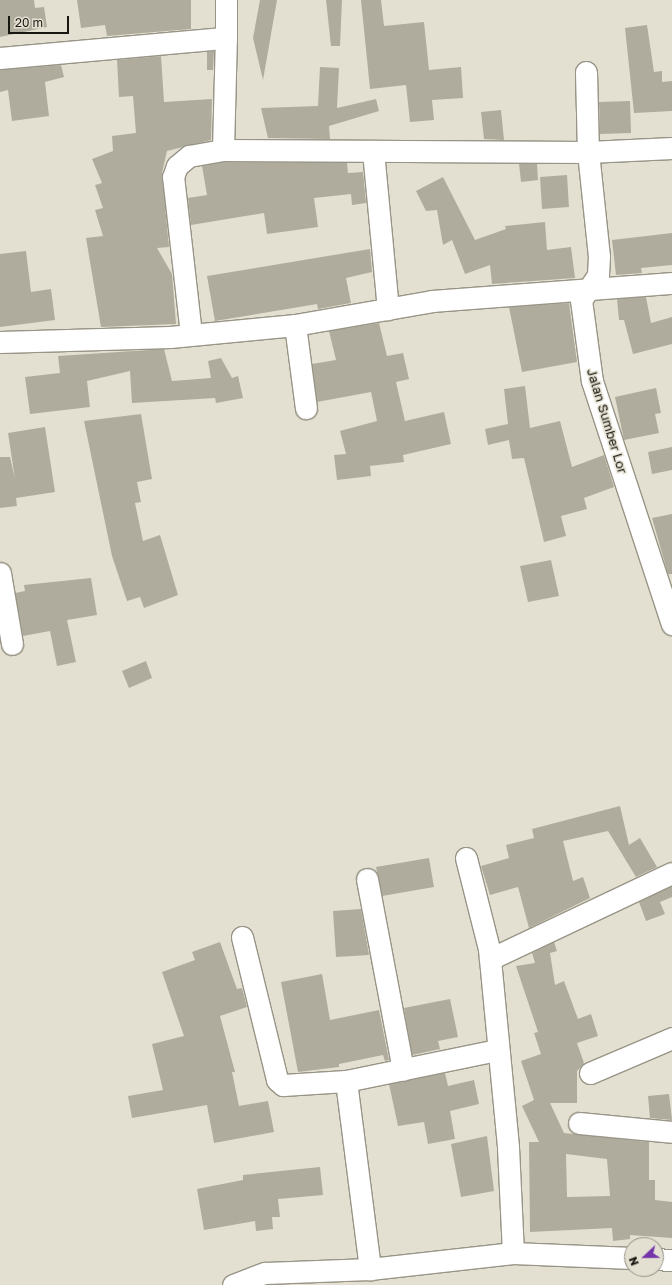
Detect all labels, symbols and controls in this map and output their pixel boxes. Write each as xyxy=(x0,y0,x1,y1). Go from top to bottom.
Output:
scale bar xyxy=(10,8,71,34)
text: 20 m xyxy=(15,15,43,30)
street label: Jalan Sumber Lor xyxy=(584,367,630,475)
north arrow xyxy=(624,1237,664,1277)
text: N xyxy=(626,1255,641,1268)

